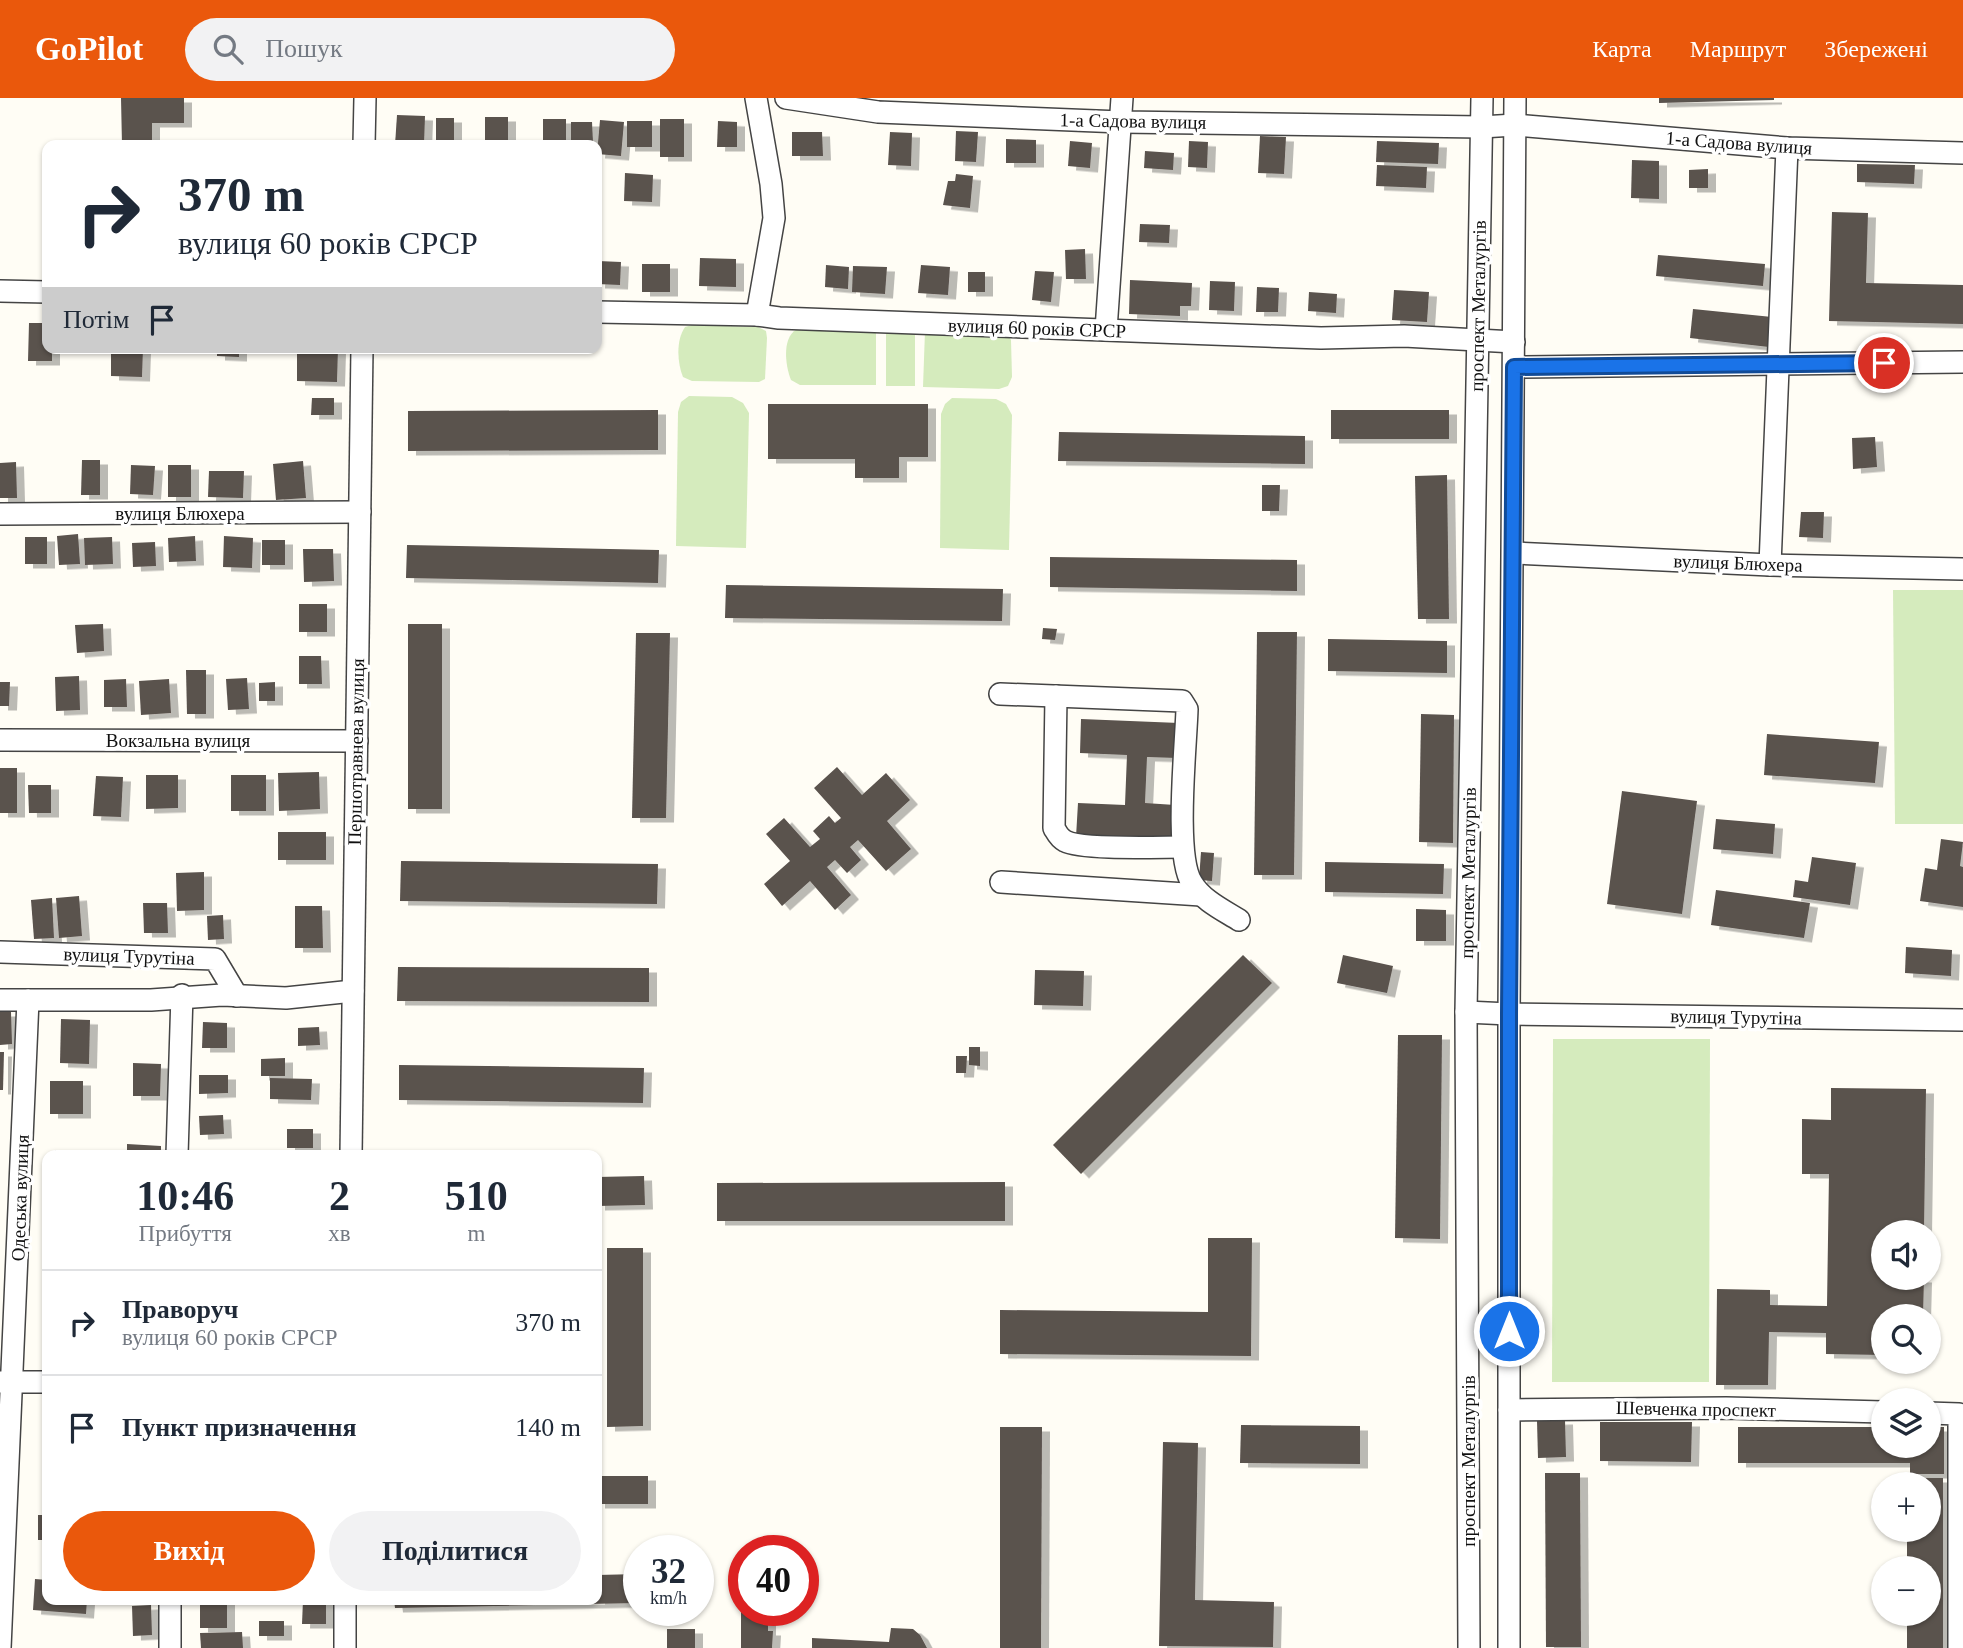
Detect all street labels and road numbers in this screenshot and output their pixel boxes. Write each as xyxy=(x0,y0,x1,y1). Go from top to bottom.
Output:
street label: 1-а Садова вулиця xyxy=(1059,109,1207,133)
street label: 1-а Садова вулиця xyxy=(1665,127,1813,159)
street label: проспект Металургів xyxy=(1466,220,1490,392)
street label: вулиця 60 років СРСР xyxy=(948,314,1126,342)
street label: вулиця Блюхера xyxy=(115,503,245,524)
street label: вулиця Блюхера xyxy=(1673,550,1804,576)
street label: Першотравнева вулиця xyxy=(344,658,368,846)
street label: Вокзальна вулиця xyxy=(106,730,250,751)
street label: проспект Металургів xyxy=(1456,787,1480,959)
street label: вулиця Турутіна xyxy=(63,943,196,969)
street label: вулиця Турутіна xyxy=(1670,1005,1802,1029)
street label: Одеська вулиця xyxy=(7,1134,33,1262)
street label: проспект Металургів xyxy=(1458,1375,1479,1547)
street label: Шевченка проспект xyxy=(1616,1397,1777,1421)

